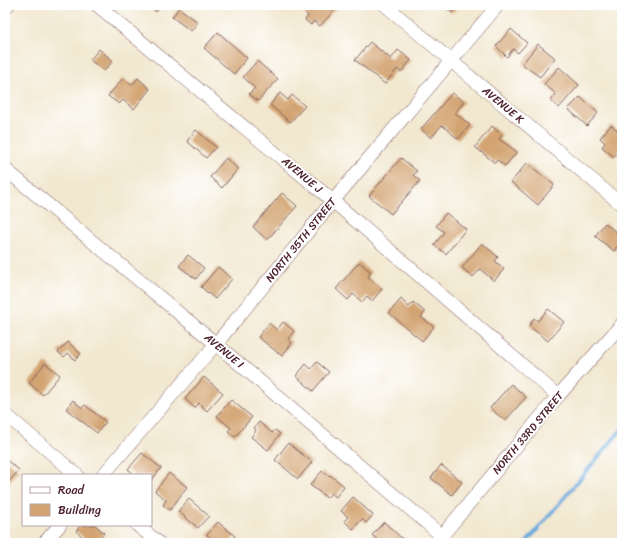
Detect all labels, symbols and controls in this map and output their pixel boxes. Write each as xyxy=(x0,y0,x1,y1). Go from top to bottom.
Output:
street label: AVENUE K xyxy=(477,81,529,129)
street label: AVENUE J xyxy=(276,151,327,198)
street label: NORTH 35TH STREET xyxy=(261,193,342,287)
street label: AVENUE I xyxy=(199,328,249,374)
street label: NORTH 33RD STREET xyxy=(488,387,569,479)
legend xyxy=(22,474,152,526)
text: Road xyxy=(58,479,85,501)
text: Building xyxy=(58,499,101,521)

